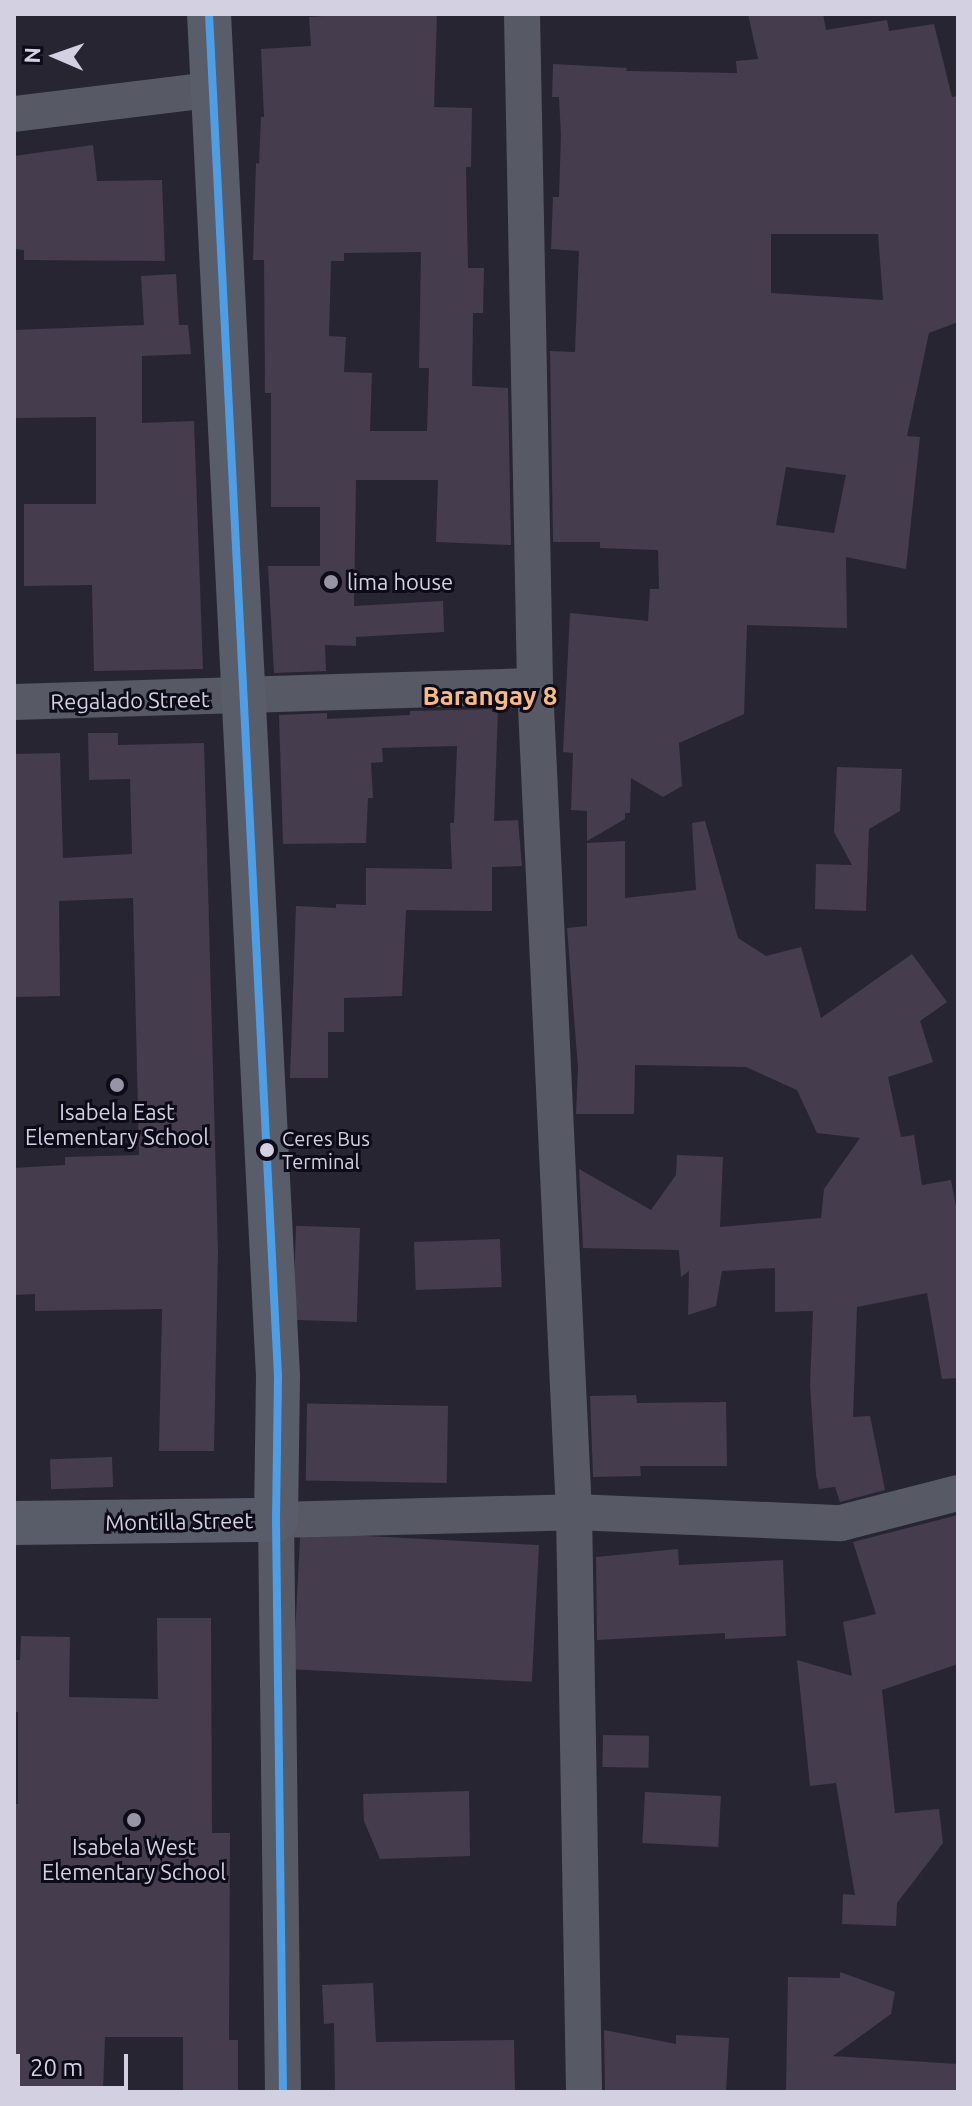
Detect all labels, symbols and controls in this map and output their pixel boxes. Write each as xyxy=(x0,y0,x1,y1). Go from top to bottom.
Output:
north arrow xyxy=(16,16,96,96)
text: N xyxy=(19,47,44,64)
place label: lima house xyxy=(347,569,453,595)
marker: lima house xyxy=(322,573,340,591)
district label: Barangay 8 xyxy=(423,680,557,712)
street label: Regalado Street xyxy=(50,685,210,715)
marker: Isabela East Elementary School xyxy=(108,1076,126,1094)
place label: Isabela East Elementary School xyxy=(25,1098,209,1150)
place label: Ceres Bus Terminal xyxy=(282,1126,370,1173)
marker: Ceres Bus Terminal xyxy=(259,1142,275,1158)
street label: Montilla Street xyxy=(105,1507,253,1535)
marker: Isabela West Elementary School xyxy=(125,1811,143,1829)
place label: Isabela West Elementary School xyxy=(42,1833,226,1884)
scale bar xyxy=(20,2038,132,2088)
text: 20 m xyxy=(30,2054,83,2081)

